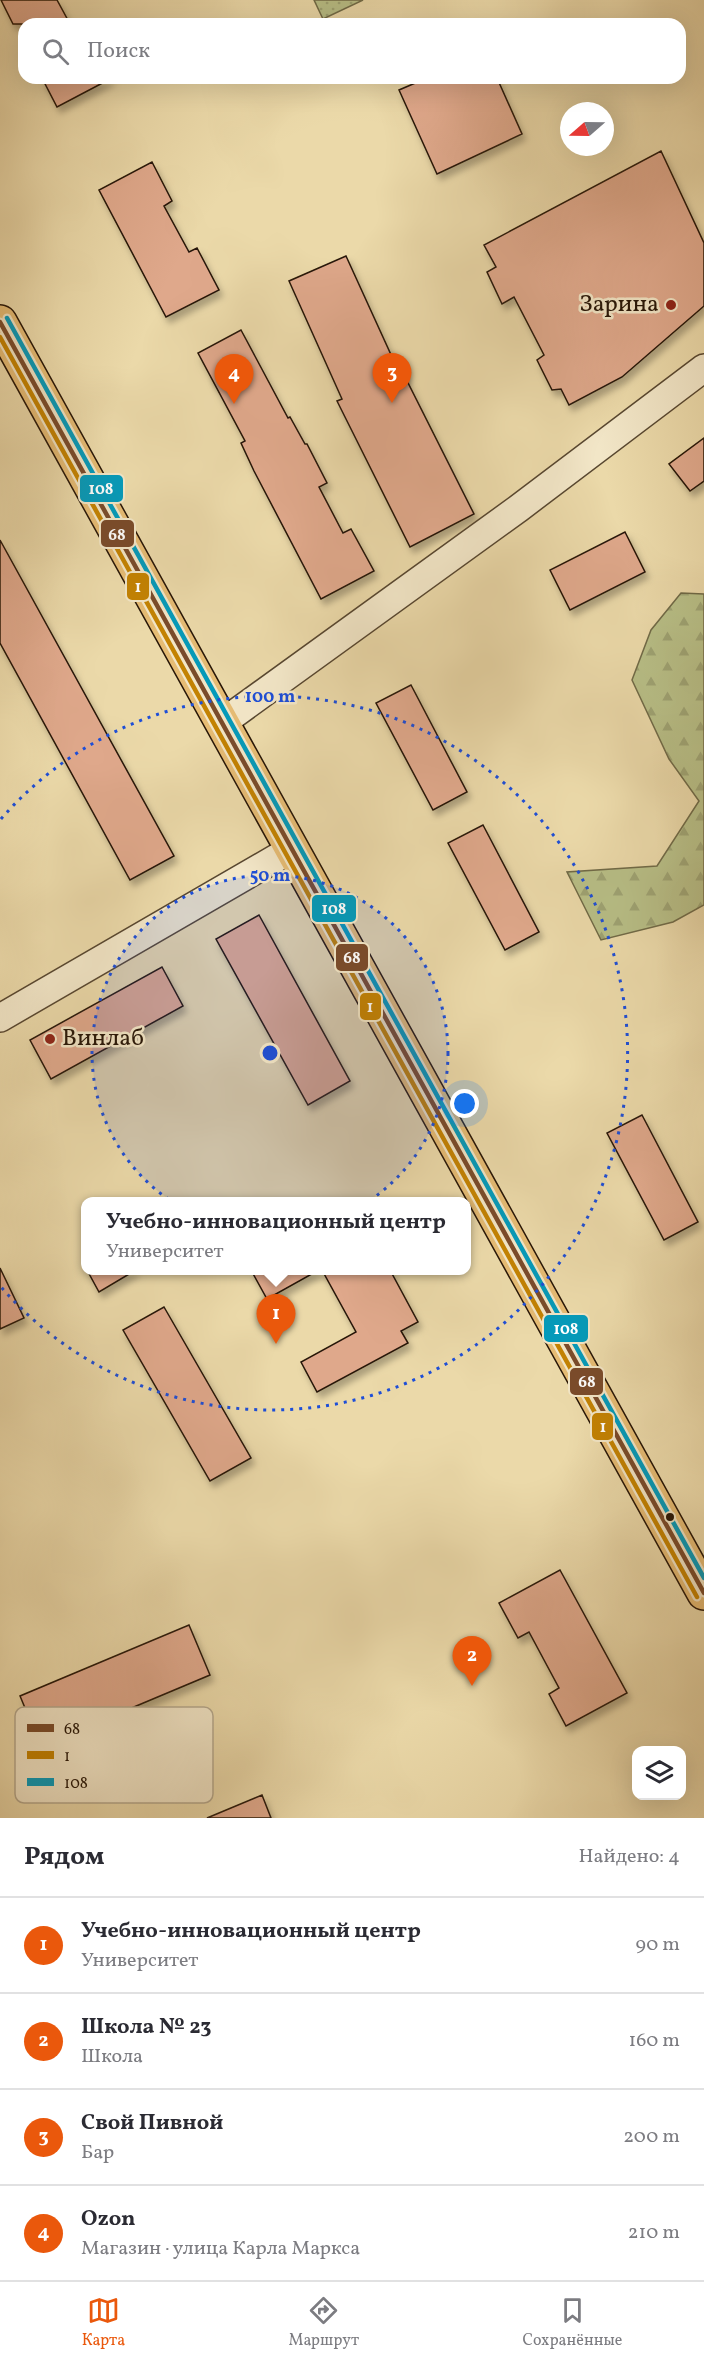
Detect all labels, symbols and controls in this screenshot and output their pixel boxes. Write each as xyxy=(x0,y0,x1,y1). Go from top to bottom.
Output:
search box xyxy=(18,18,686,84)
icon: search xyxy=(39,35,72,68)
text: Поиск xyxy=(87,36,150,67)
north arrow xyxy=(560,102,614,156)
place label: Зарина xyxy=(579,288,659,322)
marker: Зарина xyxy=(664,298,678,312)
pin: 4 xyxy=(214,354,254,404)
pin: 3 xyxy=(372,354,412,403)
line badge: 108 xyxy=(79,474,124,503)
text: 108 xyxy=(88,479,114,501)
line badge: 68 xyxy=(100,519,135,548)
text: 68 xyxy=(108,525,126,547)
line badge: 1 xyxy=(126,572,150,601)
text: 1 xyxy=(135,577,141,599)
text: 100 m xyxy=(245,685,295,710)
text: 50 m xyxy=(250,864,290,889)
line badge: 108 xyxy=(311,894,357,923)
text: 108 xyxy=(321,899,347,921)
line badge: 68 xyxy=(335,943,369,972)
text: 68 xyxy=(343,948,361,970)
line badge: 1 xyxy=(359,992,382,1021)
text: 1 xyxy=(367,997,373,1019)
place label: Винлаб xyxy=(62,1022,144,1056)
marker: Винлаб xyxy=(43,1032,57,1046)
centre of rings xyxy=(260,1043,280,1063)
your location xyxy=(450,1089,479,1118)
popup xyxy=(81,1197,471,1275)
text: Учебно-инновационный центр xyxy=(106,1207,446,1238)
text: Университет xyxy=(106,1238,224,1266)
pin: 1 xyxy=(256,1294,296,1344)
line badge: 108 xyxy=(543,1314,589,1343)
text: 108 xyxy=(553,1319,579,1341)
line badge: 68 xyxy=(569,1367,604,1396)
text: 68 xyxy=(578,1372,596,1394)
line badge: 1 xyxy=(591,1412,614,1441)
text: 1 xyxy=(600,1417,606,1439)
unlabelled marker xyxy=(664,1511,676,1523)
pin: 2 xyxy=(452,1636,492,1686)
legend xyxy=(15,1707,213,1803)
text: 68 xyxy=(64,1719,80,1741)
text: 1 xyxy=(64,1746,70,1768)
map controls xyxy=(632,1746,686,1800)
button: layers xyxy=(632,1746,686,1800)
text: 108 xyxy=(64,1773,88,1795)
text: Рядом xyxy=(24,1839,104,1875)
text: Найдено: 4 xyxy=(579,1843,680,1871)
text: Учебно-инновационный центр xyxy=(81,1916,421,1947)
text: 1 xyxy=(39,1931,48,1959)
text: 90 m xyxy=(636,1931,680,1959)
text: Университет xyxy=(81,1947,198,1975)
text: Школа № 23 xyxy=(81,2012,211,2043)
text: 2 xyxy=(38,2027,49,2055)
text: 160 m xyxy=(628,2027,680,2055)
text: Школа xyxy=(81,2043,143,2071)
text: Свой Пивной xyxy=(81,2108,223,2139)
text: 3 xyxy=(38,2123,49,2151)
text: 200 m xyxy=(623,2123,680,2151)
text: Бар xyxy=(81,2139,114,2167)
text: Ozon xyxy=(81,2204,136,2235)
text: 4 xyxy=(37,2219,50,2247)
text: 210 m xyxy=(628,2219,680,2247)
text: Магазин · улица Карла Маркса xyxy=(81,2235,360,2263)
tab: Карта xyxy=(82,2294,125,2352)
tab: Маршрут xyxy=(288,2294,359,2352)
tab: Сохранённые xyxy=(522,2294,622,2352)

